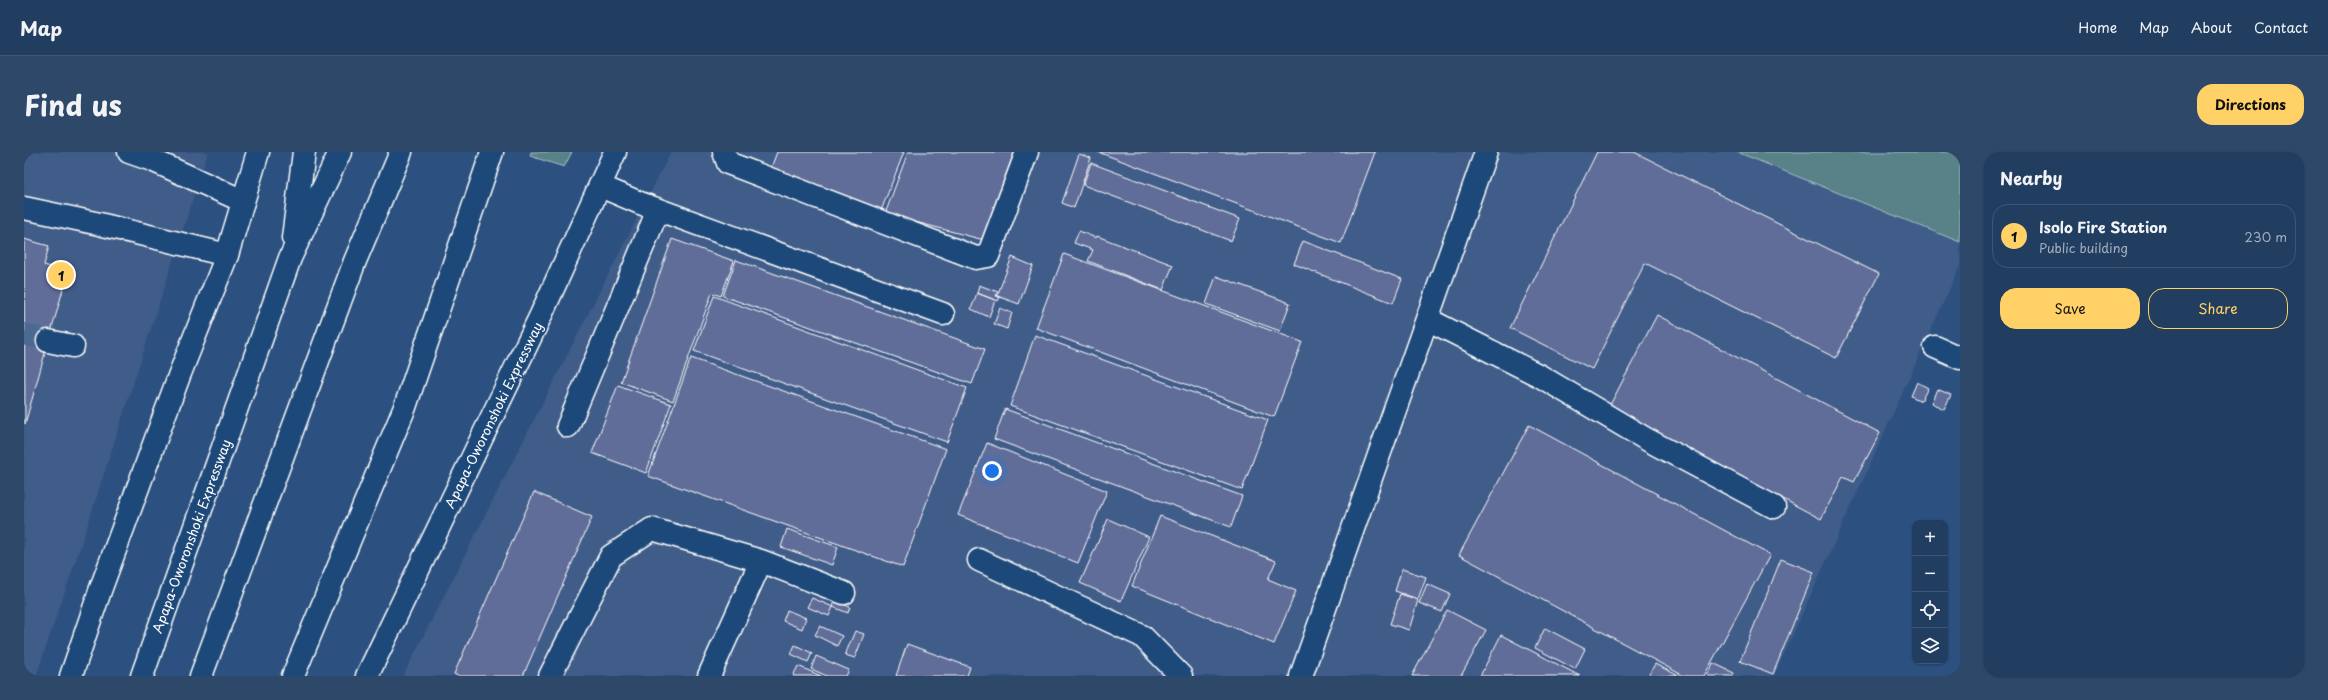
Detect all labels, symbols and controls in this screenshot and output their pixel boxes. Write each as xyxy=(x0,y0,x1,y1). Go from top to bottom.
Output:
text: Map xyxy=(20,14,62,42)
text: Home xyxy=(2078,17,2117,38)
text: Map xyxy=(2139,17,2169,38)
text: About xyxy=(2191,17,2232,38)
text: Contact xyxy=(2254,17,2308,38)
text: Find us xyxy=(24,83,122,126)
button: Directions xyxy=(2197,84,2304,125)
text: Nearby xyxy=(2000,165,2062,191)
text: Isolo Fire Station xyxy=(2039,215,2167,238)
text: 1 xyxy=(2011,227,2017,246)
text: 230 m xyxy=(2245,227,2287,246)
text: Public building xyxy=(2039,238,2128,257)
pin: 1 xyxy=(48,260,74,290)
button: Save xyxy=(2000,288,2140,329)
button: Share xyxy=(2148,288,2288,329)
street label: Apapa-Oworonshoki Expressway xyxy=(440,319,546,511)
street label: Apapa-Oworonshoki Expressway xyxy=(147,436,235,636)
your location xyxy=(982,461,1002,481)
map controls xyxy=(1912,520,1948,664)
button: + xyxy=(1912,520,1948,556)
button: − xyxy=(1912,556,1948,592)
button: locate xyxy=(1912,592,1948,628)
button: layers xyxy=(1912,628,1948,664)

